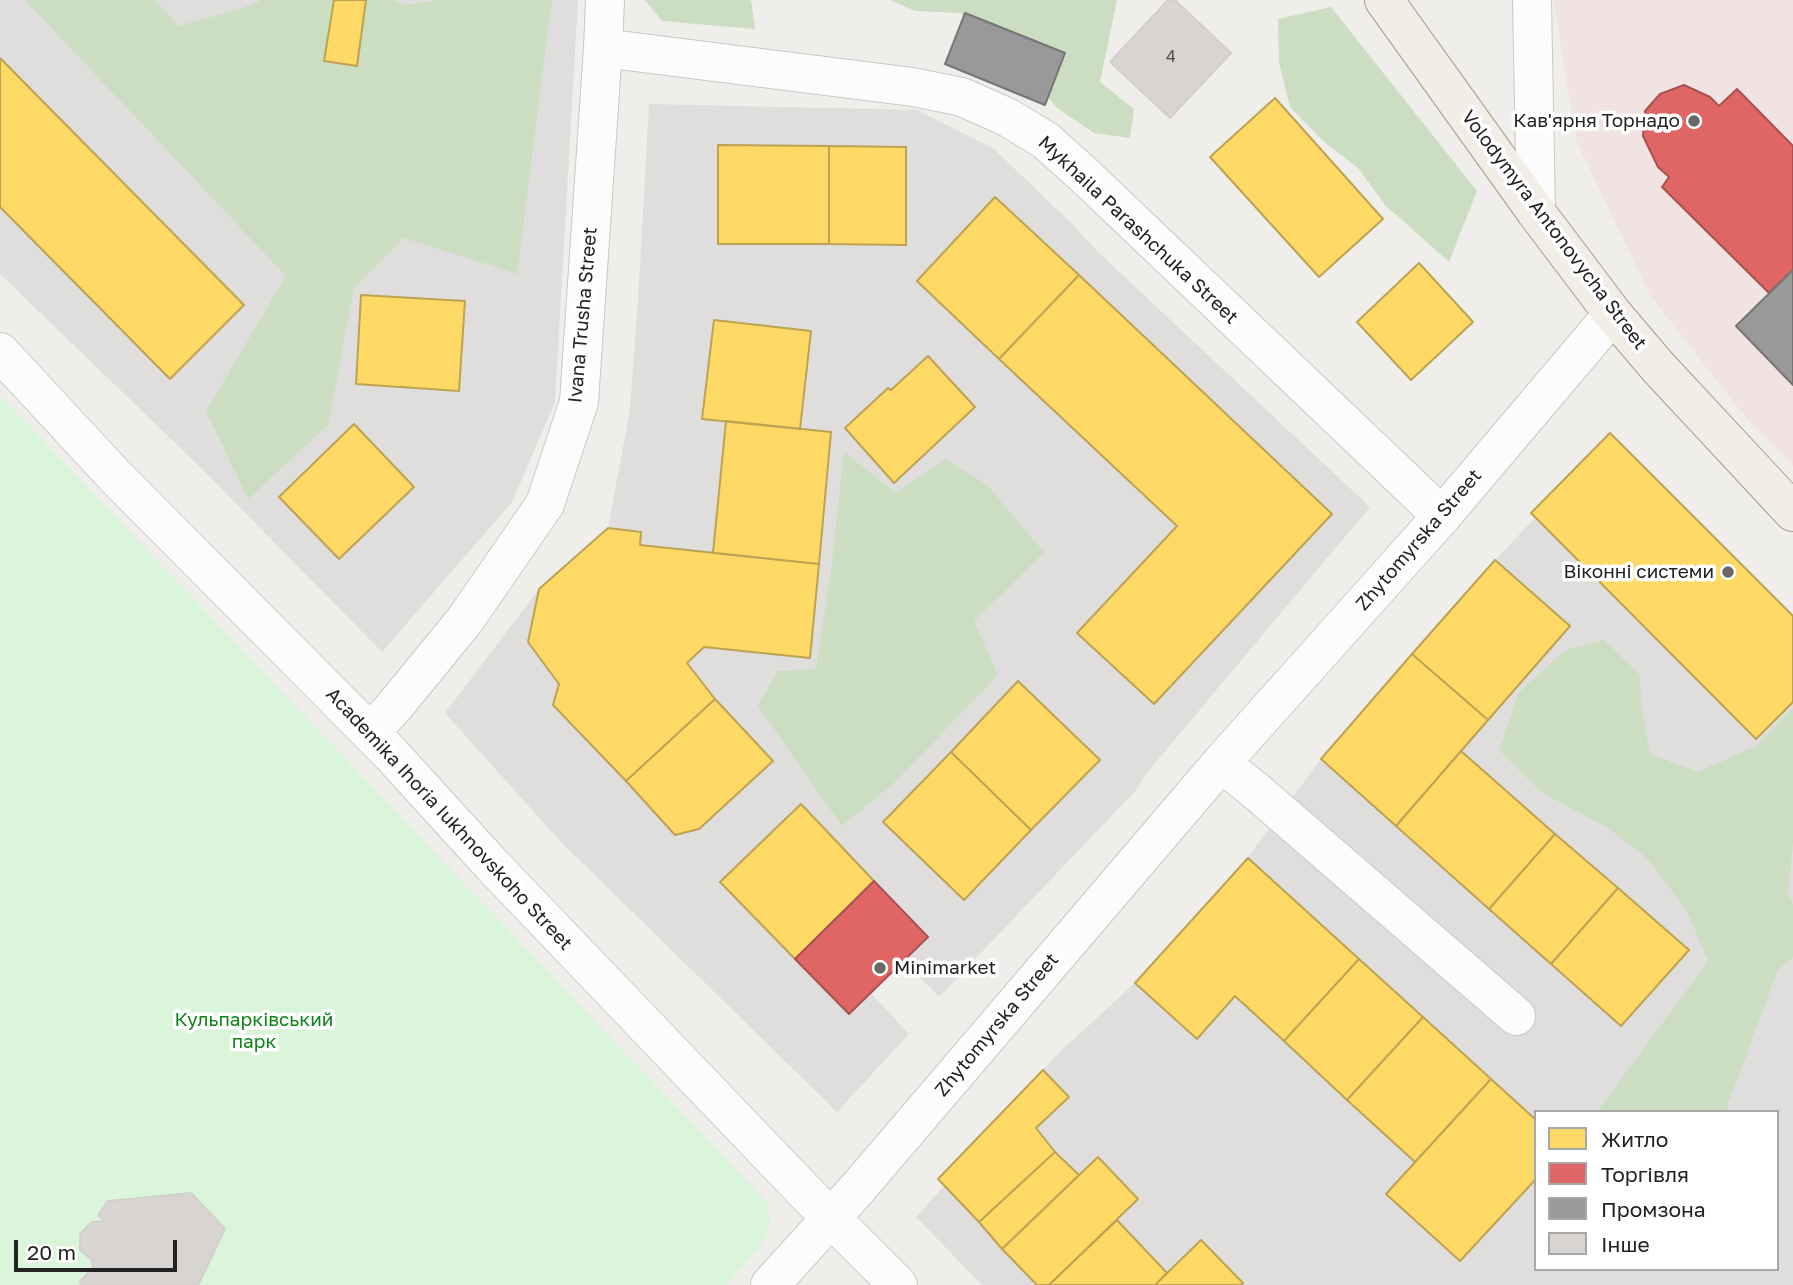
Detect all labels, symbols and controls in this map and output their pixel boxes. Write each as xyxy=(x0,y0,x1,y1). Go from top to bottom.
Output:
house number: 4 xyxy=(1166,47,1176,67)
street label: Volodymyra Antonovycha Street xyxy=(1457,106,1651,354)
place label: Кав'ярня Торнадо xyxy=(1513,110,1680,132)
marker: Кав'ярня Торнадо xyxy=(1686,113,1702,129)
street label: Mykhaila Parashchuka Street xyxy=(1033,131,1243,329)
street label: Ivana Trusha Street xyxy=(564,226,602,404)
street label: Zhytomyrska Street xyxy=(1351,465,1487,615)
place label: Віконні системи xyxy=(1564,561,1714,583)
marker: Віконні системи xyxy=(1720,564,1736,580)
street label: Academika Ihoria Iukhnovskoho Street xyxy=(321,683,577,955)
street label: Zhytomyrska Street xyxy=(930,949,1064,1101)
place label: Minimarket xyxy=(894,957,996,979)
marker: Minimarket xyxy=(872,960,888,976)
park label: Кульпарківський парк xyxy=(175,1009,333,1053)
legend xyxy=(1534,1110,1779,1271)
text: Житло xyxy=(1601,1126,1668,1152)
text: Торгівля xyxy=(1601,1161,1689,1187)
text: Промзона xyxy=(1601,1196,1706,1222)
scale bar xyxy=(18,1226,180,1270)
text: Інше xyxy=(1601,1231,1650,1257)
text: 20 m xyxy=(27,1239,76,1265)

